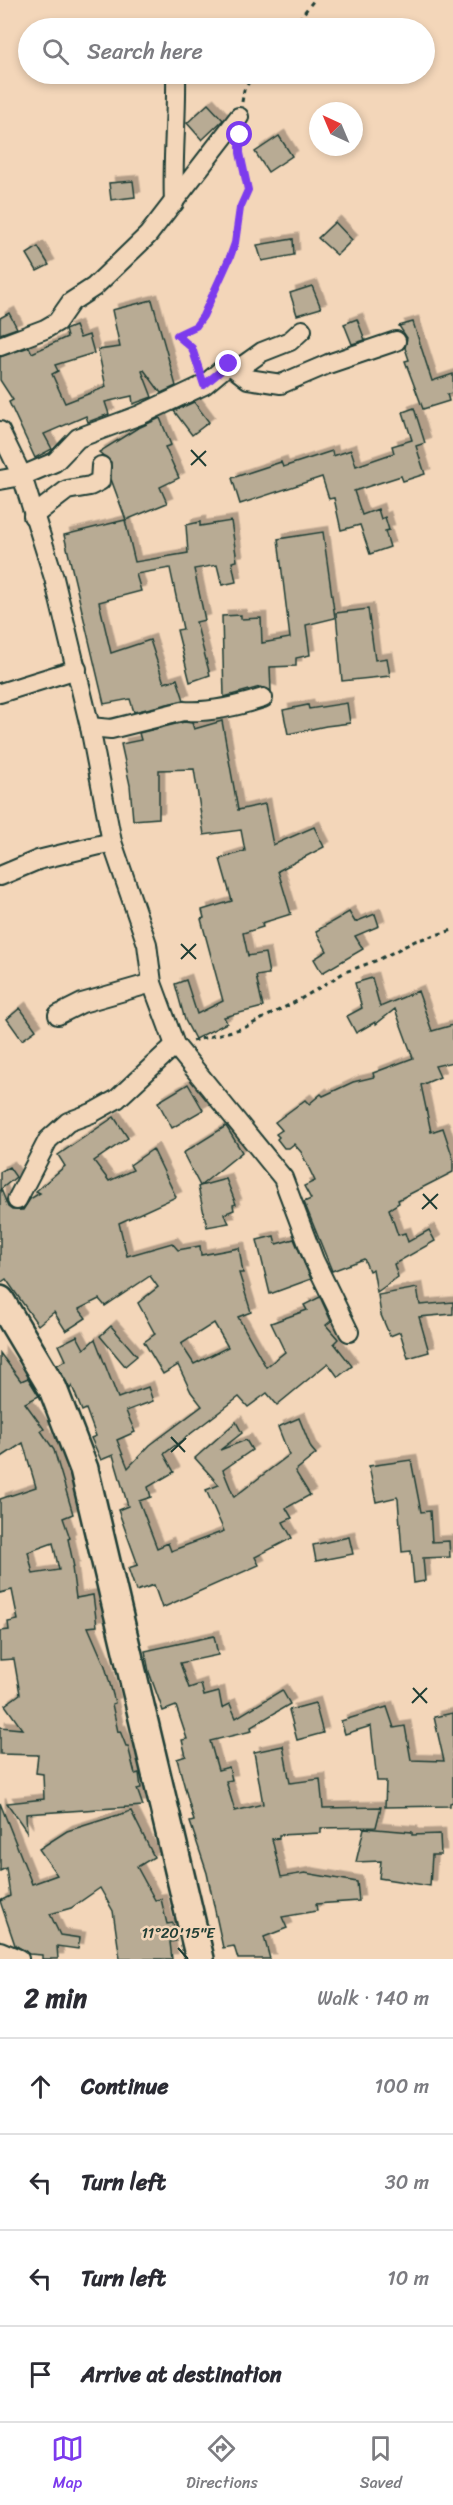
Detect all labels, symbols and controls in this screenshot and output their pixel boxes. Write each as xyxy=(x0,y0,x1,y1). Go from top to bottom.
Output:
search box xyxy=(18,18,435,84)
text: Search here xyxy=(87,32,203,71)
icon: search xyxy=(39,35,72,68)
north arrow xyxy=(309,102,363,156)
route start xyxy=(226,121,252,147)
route end xyxy=(215,350,241,376)
text: 11°20'15"E xyxy=(141,1920,216,1946)
text: 2 min xyxy=(24,1975,87,2021)
text: Walk · 140 m xyxy=(317,1981,429,2016)
text: Continue xyxy=(81,2067,169,2106)
text: 100 m xyxy=(375,2069,429,2104)
icon: ahead xyxy=(24,2070,57,2103)
text: Turn left xyxy=(81,2163,166,2202)
text: 30 m xyxy=(385,2165,429,2200)
icon: left xyxy=(24,2166,57,2199)
text: Turn left xyxy=(81,2259,166,2298)
text: 10 m xyxy=(387,2261,429,2296)
icon: left xyxy=(24,2262,57,2295)
text: Arrive at destination xyxy=(81,2355,282,2394)
icon: arrive xyxy=(24,2358,57,2391)
tab: Map xyxy=(51,2432,84,2497)
tab: Directions xyxy=(186,2432,258,2497)
tab: Saved xyxy=(360,2432,402,2497)

